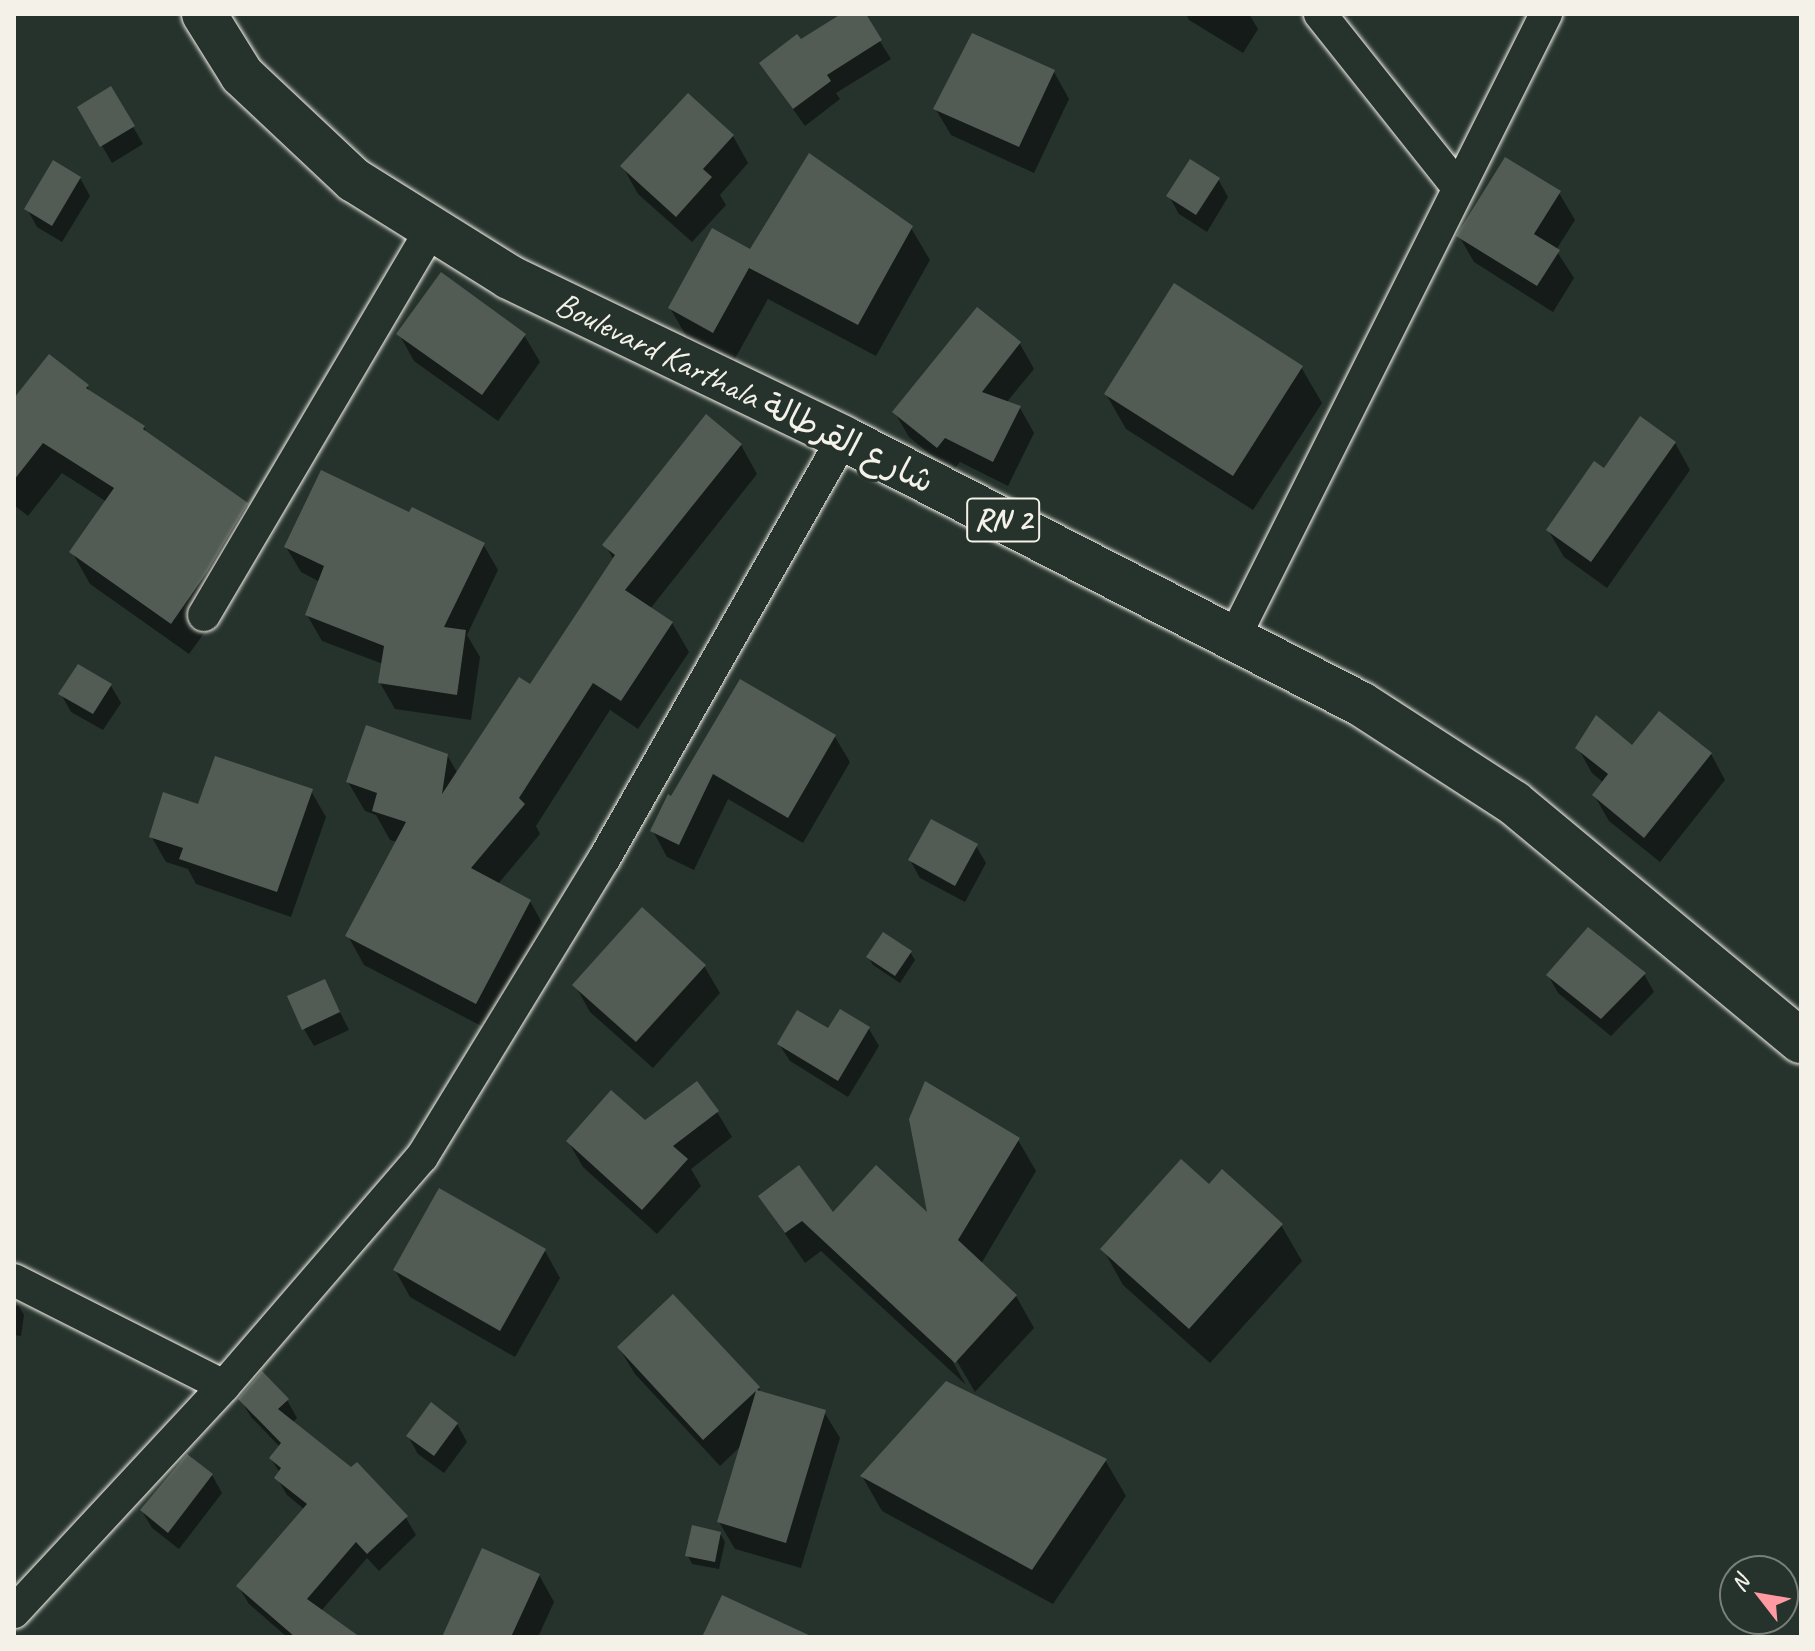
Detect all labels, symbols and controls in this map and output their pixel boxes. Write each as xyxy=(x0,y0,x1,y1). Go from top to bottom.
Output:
street label: Boulevard Karthala شارع القرطالة xyxy=(549,283,941,501)
road number: RN 2 xyxy=(965,492,1041,548)
north arrow xyxy=(1719,1555,1799,1635)
text: N xyxy=(1725,1571,1756,1597)

